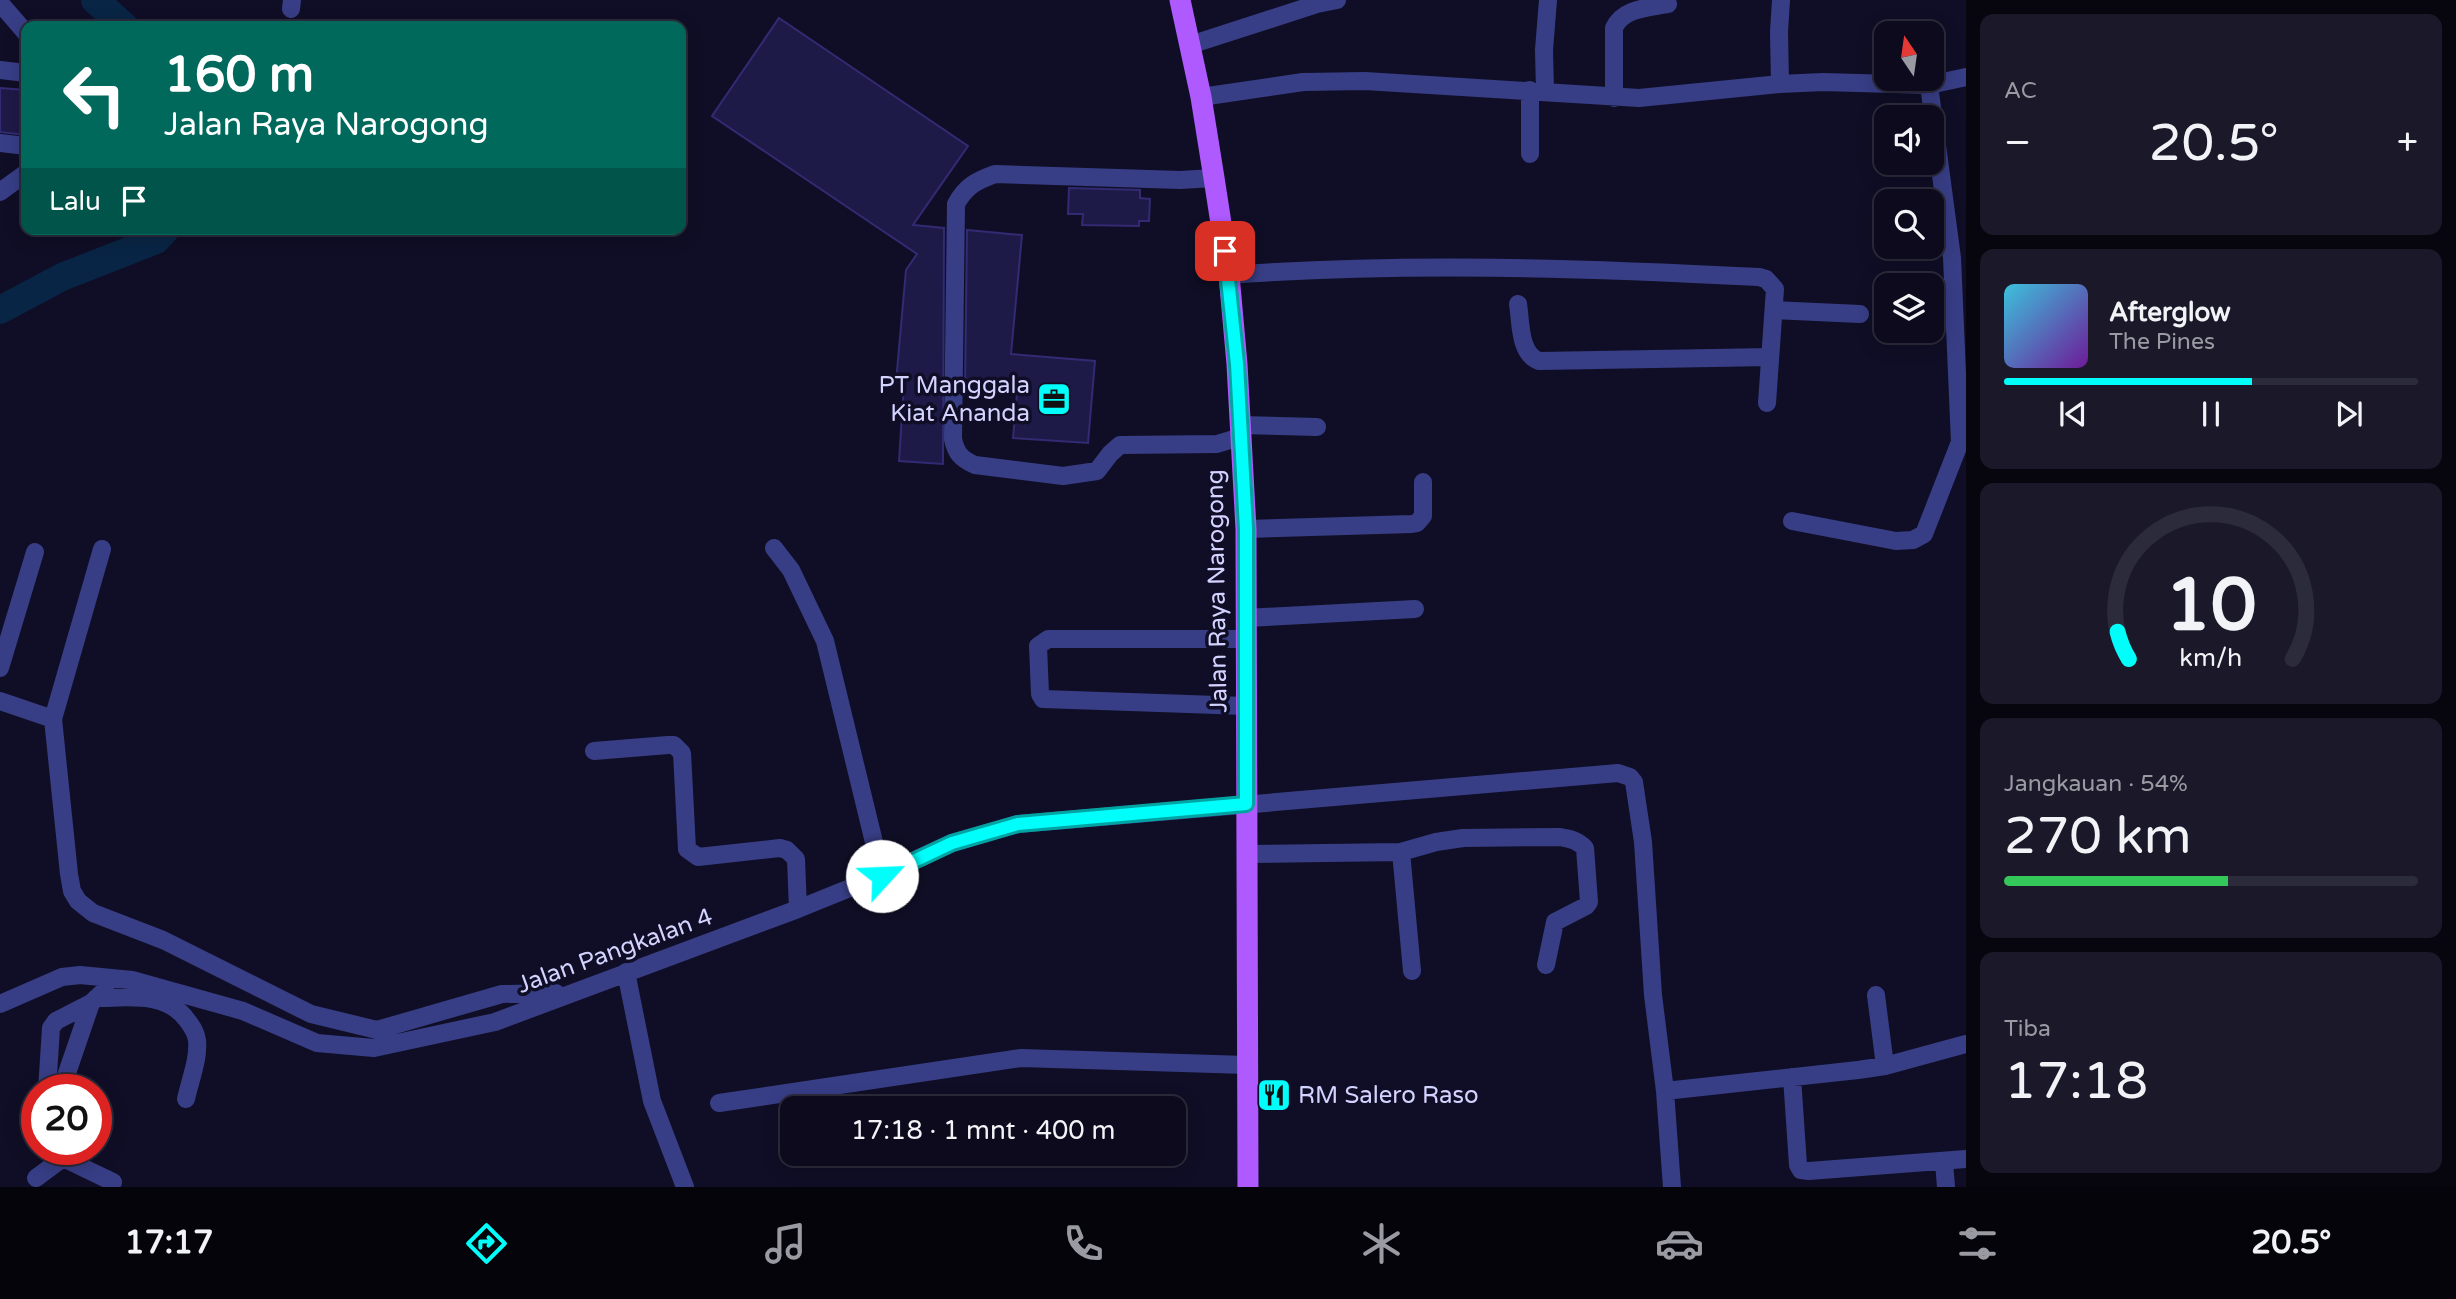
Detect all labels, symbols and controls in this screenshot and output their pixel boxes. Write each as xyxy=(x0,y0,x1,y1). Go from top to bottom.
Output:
north arrow xyxy=(1874,21,1944,91)
map controls xyxy=(1874,21,1944,343)
text: 160 m xyxy=(164,46,314,105)
icon: left xyxy=(49,49,140,140)
text: AC xyxy=(2004,77,2037,105)
button: sound xyxy=(1874,105,1944,175)
text: Jalan Raya Narogong xyxy=(164,106,489,144)
text: 20.5° xyxy=(2149,112,2279,175)
text: − xyxy=(2004,120,2031,166)
text: + xyxy=(2397,120,2418,166)
icon: arrive xyxy=(115,182,153,220)
text: Lalu xyxy=(49,186,101,217)
button: search xyxy=(1874,189,1944,259)
pin xyxy=(1195,221,1255,281)
icon: arrive xyxy=(1206,232,1244,270)
button: layers xyxy=(1874,273,1944,343)
text: Afterglow xyxy=(2109,297,2231,328)
text: The Pines xyxy=(2109,328,2215,356)
place label: PT Manggala Kiat Ananda xyxy=(878,371,1030,428)
office icon: PT Manggala Kiat Ananda xyxy=(1035,380,1073,418)
icon: previous xyxy=(2054,395,2092,433)
icon: pause xyxy=(2192,395,2230,433)
icon: next xyxy=(2330,395,2368,433)
street label: Jalan Raya Narogong xyxy=(1200,469,1234,713)
text: 10 xyxy=(2165,563,2257,651)
text: km/h xyxy=(2180,643,2242,673)
text: Jangkauan · 54% xyxy=(2004,770,2188,798)
text: 270 km xyxy=(2004,805,2192,868)
position arrow xyxy=(845,839,919,913)
street label: Jalan Pangkalan 4 xyxy=(514,902,716,1000)
text: Tiba xyxy=(2004,1015,2051,1043)
text: 17:18 xyxy=(2004,1050,2148,1113)
speed limit sign: 20 xyxy=(21,1074,112,1165)
restaurant icon: RM Salero Raso xyxy=(1255,1076,1293,1114)
place label: RM Salero Raso xyxy=(1298,1081,1479,1110)
text: 17:18 · 1 mnt · 400 m xyxy=(851,1115,1115,1146)
icon: directions xyxy=(462,1219,511,1268)
icon: music xyxy=(761,1219,810,1268)
icon: phone xyxy=(1059,1219,1108,1268)
icon: climate xyxy=(1357,1219,1406,1268)
icon: car xyxy=(1655,1219,1704,1268)
icon: filters xyxy=(1953,1219,2002,1268)
text: 17:17 xyxy=(125,1224,213,1262)
text: 20.5° xyxy=(2251,1224,2331,1262)

